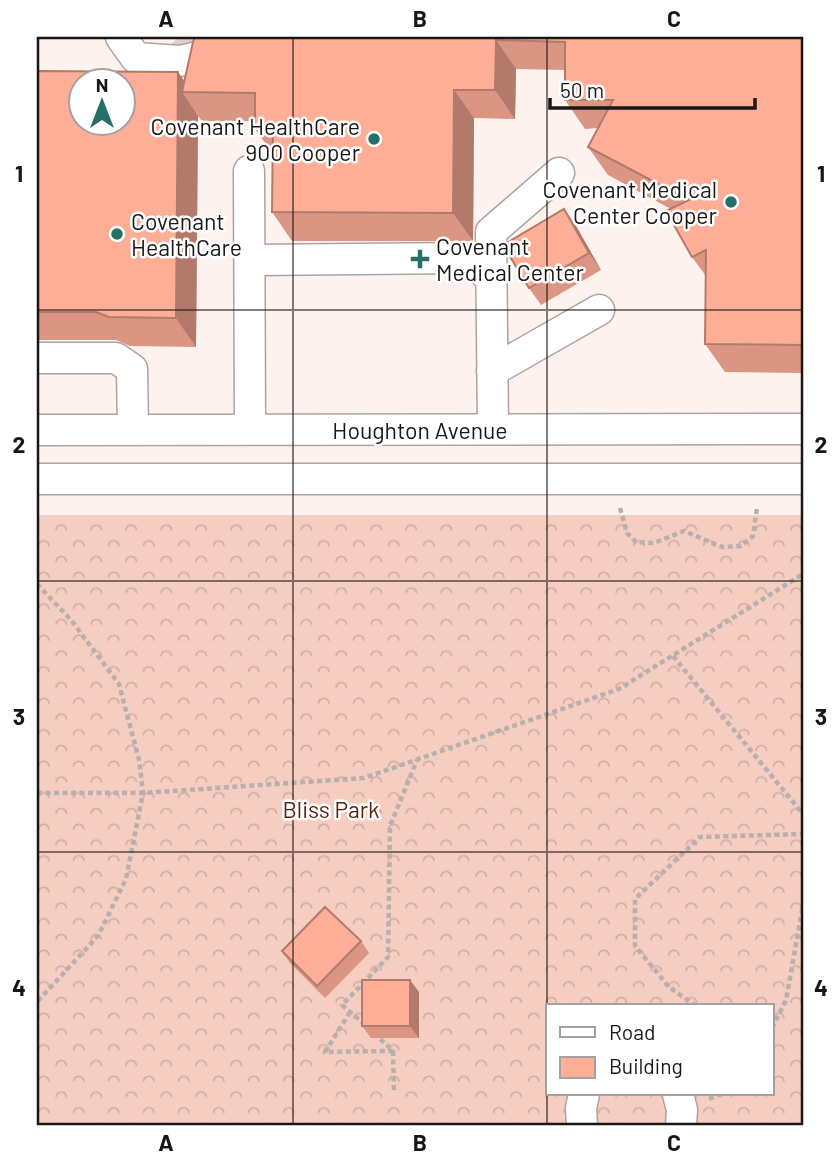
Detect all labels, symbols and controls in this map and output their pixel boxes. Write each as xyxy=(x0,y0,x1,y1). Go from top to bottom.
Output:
text: A xyxy=(158,4,174,32)
text: B xyxy=(413,4,427,32)
text: C xyxy=(667,4,681,32)
north arrow xyxy=(66,66,136,136)
scale bar xyxy=(550,66,754,110)
text: N xyxy=(96,73,108,96)
text: 50 m xyxy=(560,77,604,102)
place label: Covenant HealthCare 900 Cooper xyxy=(151,112,361,166)
marker: Covenant HealthCare 900 Cooper xyxy=(366,131,382,147)
text: 1 xyxy=(15,159,23,187)
text: 1 xyxy=(817,159,825,187)
place label: Covenant Medical Center Cooper xyxy=(543,175,718,229)
marker: Covenant Medical Center Cooper xyxy=(723,194,739,210)
place label: Covenant HealthCare xyxy=(131,207,242,261)
marker: Covenant HealthCare xyxy=(109,226,125,242)
place label: Covenant Medical Center xyxy=(436,232,585,286)
marker: Covenant Medical Center xyxy=(410,249,430,269)
street label: Houghton Avenue xyxy=(332,416,508,444)
text: 2 xyxy=(13,430,25,458)
text: 2 xyxy=(815,430,827,458)
text: 3 xyxy=(13,702,25,730)
text: 3 xyxy=(815,702,827,730)
park label: Bliss Park xyxy=(282,795,380,823)
text: 4 xyxy=(12,973,26,1001)
text: 4 xyxy=(814,973,828,1001)
legend xyxy=(546,1004,774,1096)
text: Road xyxy=(609,1019,655,1044)
text: Building xyxy=(609,1053,683,1078)
text: A xyxy=(158,1128,174,1156)
text: B xyxy=(413,1128,427,1156)
text: C xyxy=(667,1128,681,1156)

